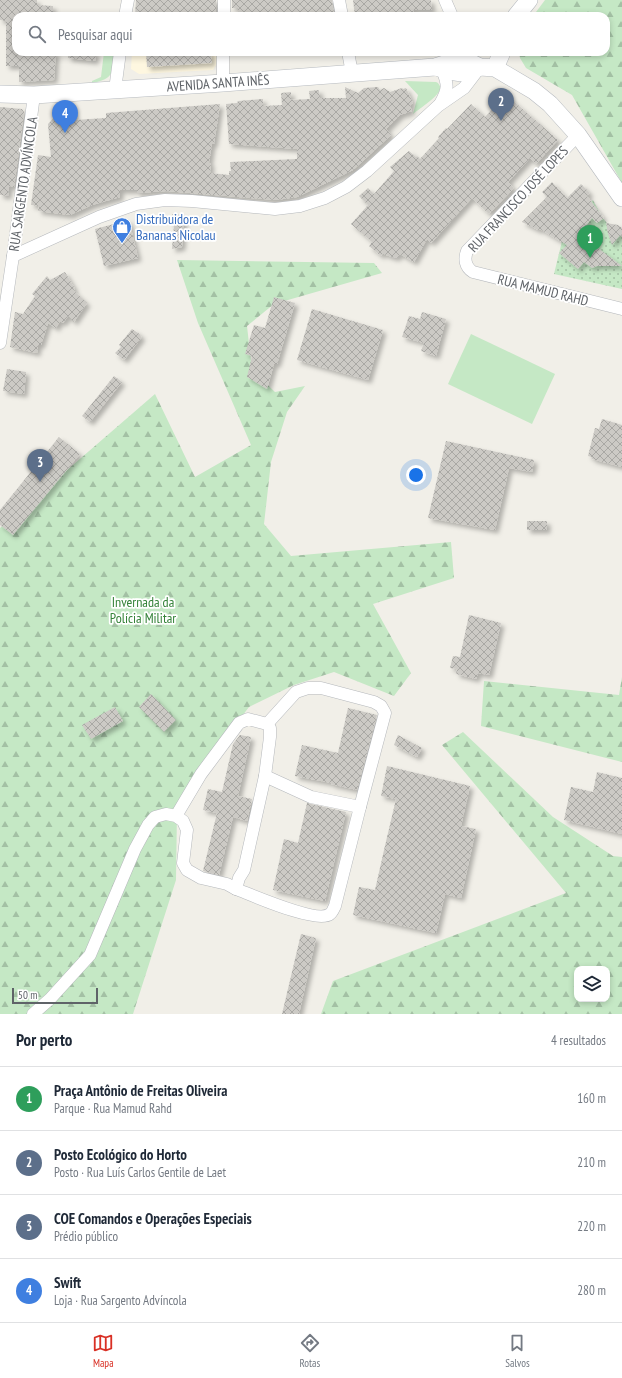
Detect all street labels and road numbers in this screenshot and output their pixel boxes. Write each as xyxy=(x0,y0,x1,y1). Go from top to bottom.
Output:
street label: AVENIDA SANTA INÊS xyxy=(166,70,270,96)
street label: RUA SARGENTO ADVÍNCOLA xyxy=(5,115,41,252)
street label: RUA FRANCISCO JOSÉ LOPES xyxy=(464,142,572,256)
street label: RUA MAMUD RAHD xyxy=(496,270,590,310)

